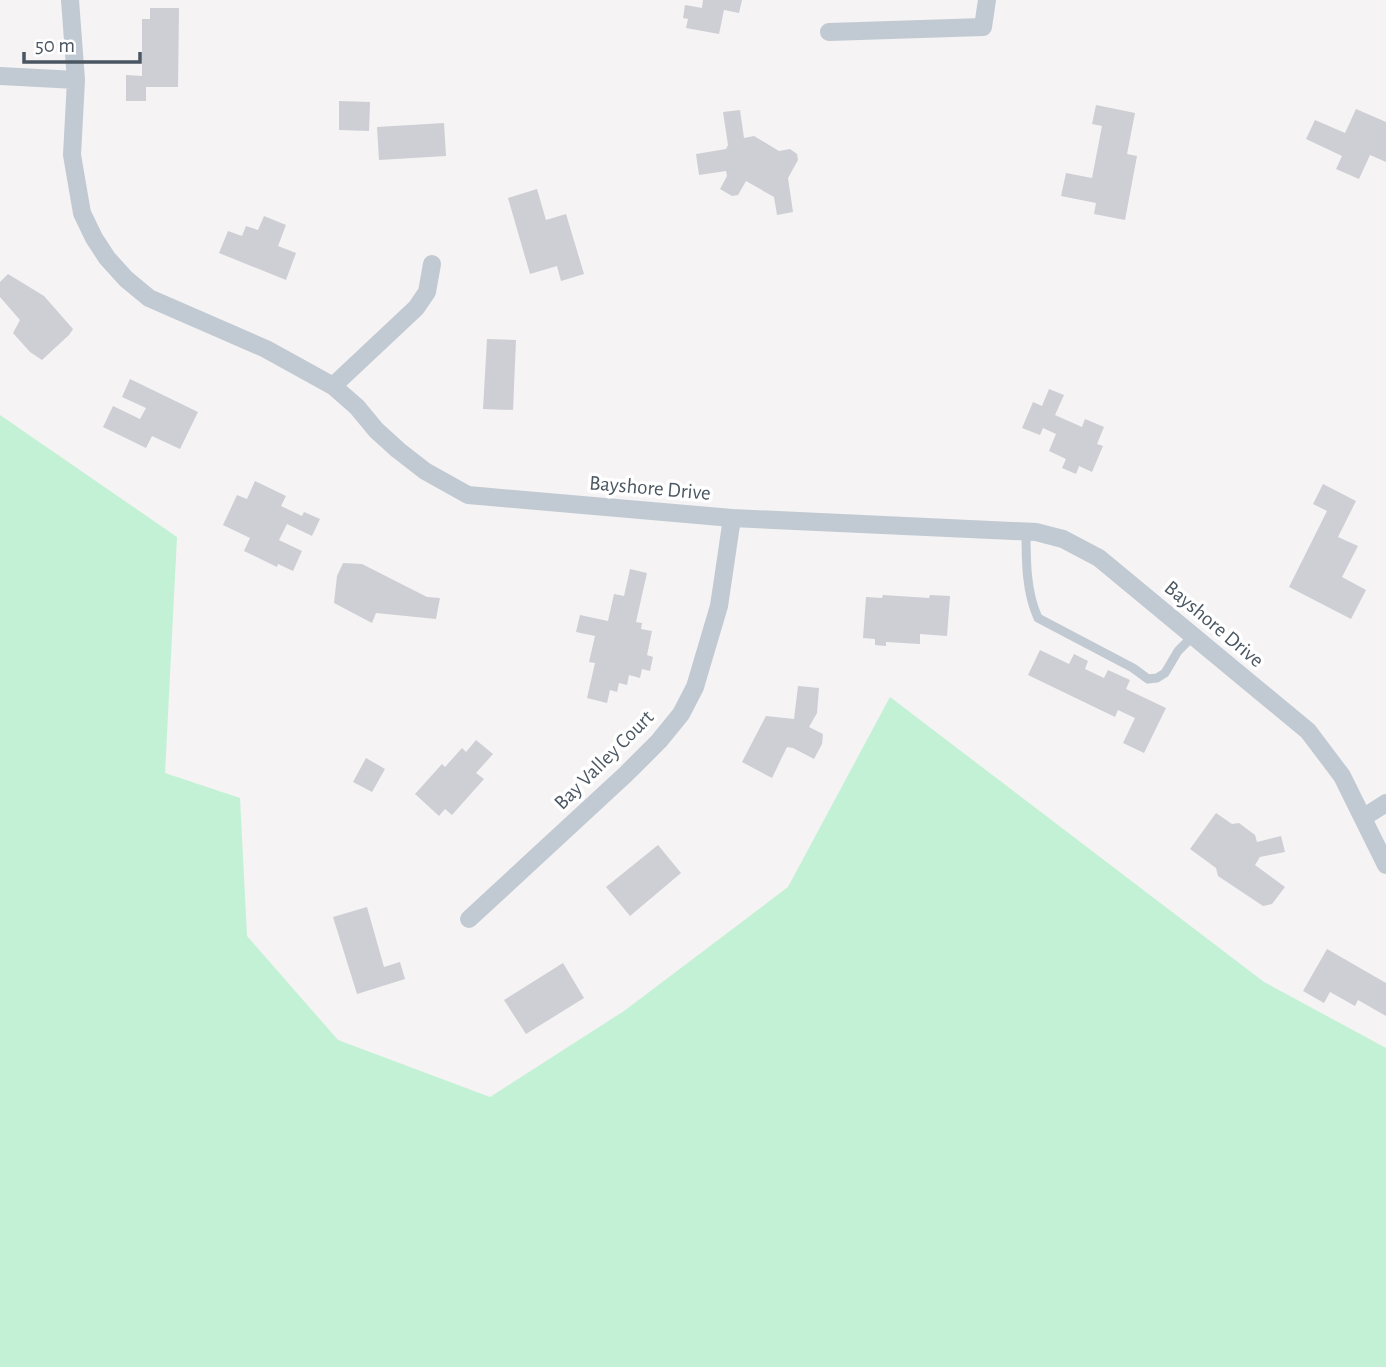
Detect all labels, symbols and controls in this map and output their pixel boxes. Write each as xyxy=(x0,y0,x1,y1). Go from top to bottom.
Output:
scale bar xyxy=(24,21,140,65)
text: 50 m xyxy=(35,35,75,56)
street label: Bayshore Drive xyxy=(588,472,712,504)
street label: Bayshore Drive xyxy=(1160,577,1268,671)
street label: Bay Valley Court xyxy=(550,706,658,814)

